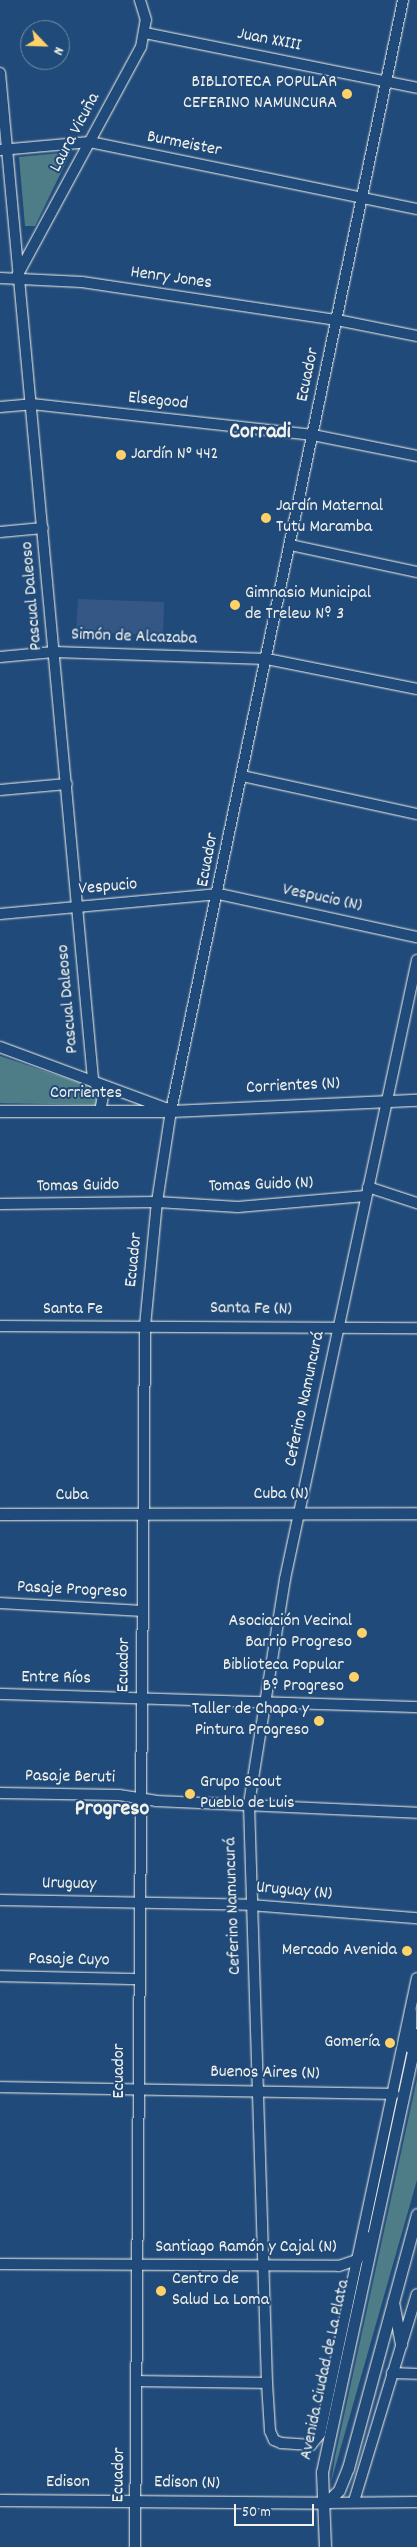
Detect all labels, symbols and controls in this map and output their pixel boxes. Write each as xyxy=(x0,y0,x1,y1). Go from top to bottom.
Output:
north arrow xyxy=(20,20,70,70)
street label: Juan XXIII xyxy=(235,24,303,58)
text: N xyxy=(47,43,68,58)
place label: BIBLIOTECA POPULAR CEFERINO NAMUNCURA xyxy=(183,73,337,116)
marker: BIBLIOTECA POPULAR CEFERINO NAMUNCURA xyxy=(341,88,353,100)
street label: Laura Vicuña xyxy=(46,90,106,176)
street label: Burmeister xyxy=(145,127,223,163)
street label: Henry Jones xyxy=(129,263,213,295)
street label: Ecuador xyxy=(293,346,325,404)
street label: Elsegood xyxy=(127,388,189,416)
district label: Corradi xyxy=(229,420,291,446)
place label: Jardín N° 442 xyxy=(131,444,218,466)
marker: Jardín N° 442 xyxy=(115,449,127,461)
place label: Jardín Maternal Tutu Maramba xyxy=(276,497,383,540)
marker: Jardín Maternal Tutu Maramba xyxy=(260,512,272,524)
street label: Pascual Daleoso xyxy=(17,540,49,652)
place label: Gimnasio Municipal de Trelew Nº 3 xyxy=(245,584,371,626)
marker: Gimnasio Municipal de Trelew Nº 3 xyxy=(229,599,241,611)
street label: Simón de Alcazaba xyxy=(71,625,197,651)
street label: Ecuador xyxy=(193,831,225,889)
street label: Vespucio xyxy=(78,875,138,901)
street label: Vespucio (N) xyxy=(280,880,364,918)
street label: Pascual Daleoso xyxy=(53,943,85,1055)
street label: Corrientes (N) xyxy=(246,1074,340,1100)
street label: Corrientes xyxy=(50,1083,122,1105)
street label: Tomas Guido (N) xyxy=(208,1173,314,1199)
street label: Tomas Guido xyxy=(36,1175,120,1199)
street label: Ecuador xyxy=(121,1232,149,1288)
street label: Santa Fe (N) xyxy=(210,1298,292,1322)
street label: Santa Fe xyxy=(43,1299,103,1321)
street label: Ceferino Namuncurá xyxy=(281,1329,331,1469)
street label: Cuba (N) xyxy=(254,1484,308,1506)
street label: Cuba xyxy=(56,1485,88,1507)
street label: Pasaje Progreso xyxy=(16,1577,128,1605)
place label: Asociación Vecinal Barrio Progreso xyxy=(228,1612,352,1655)
marker: Asociación Vecinal Barrio Progreso xyxy=(356,1627,368,1639)
street label: Ecuador xyxy=(114,1637,136,1693)
place label: Biblioteca Popular Bº Progreso xyxy=(223,1656,344,1698)
street label: Entre Ríos xyxy=(21,1668,91,1690)
marker: Biblioteca Popular Bº Progreso xyxy=(348,1671,360,1683)
place label: Taller de Chapa y Pintura Progreso xyxy=(192,1700,309,1742)
marker: Taller de Chapa y Pintura Progreso xyxy=(313,1715,325,1727)
street label: Pasaje Beruti xyxy=(25,1766,115,1790)
place label: Grupo Scout Pueblo de Luis xyxy=(200,1773,295,1816)
marker: Grupo Scout Pueblo de Luis xyxy=(184,1788,196,1800)
district label: Progreso xyxy=(75,1797,149,1823)
street label: Ceferino Namuncurá xyxy=(221,1837,247,1975)
street label: Uruguay xyxy=(42,1874,96,1896)
street label: Uruguay (N) xyxy=(255,1878,333,1906)
place label: Mercado Avenida xyxy=(282,1940,397,1962)
marker: Mercado Avenida xyxy=(401,1945,413,1957)
street label: Pasaje Cuyo xyxy=(28,1949,110,1973)
place label: Gomería xyxy=(324,2032,380,2054)
marker: Gomería xyxy=(384,2037,396,2049)
street label: Ecuador xyxy=(109,2044,131,2098)
street label: Buenos Aires (N) xyxy=(210,2062,320,2086)
street label: Santiago Ramón y Cajal (N) xyxy=(155,2237,337,2259)
place label: Centro de Salud La Loma xyxy=(172,2270,269,2312)
street label: Avenida Ciudad de La Plata xyxy=(296,2278,356,2462)
marker: Centro de Salud La Loma xyxy=(154,2284,168,2298)
street label: Ecuador xyxy=(109,2447,131,2503)
street label: Edison xyxy=(46,2472,90,2494)
street label: Edison (N) xyxy=(154,2473,220,2495)
scale bar xyxy=(237,2494,317,2526)
text: 50 m xyxy=(242,2502,271,2524)

